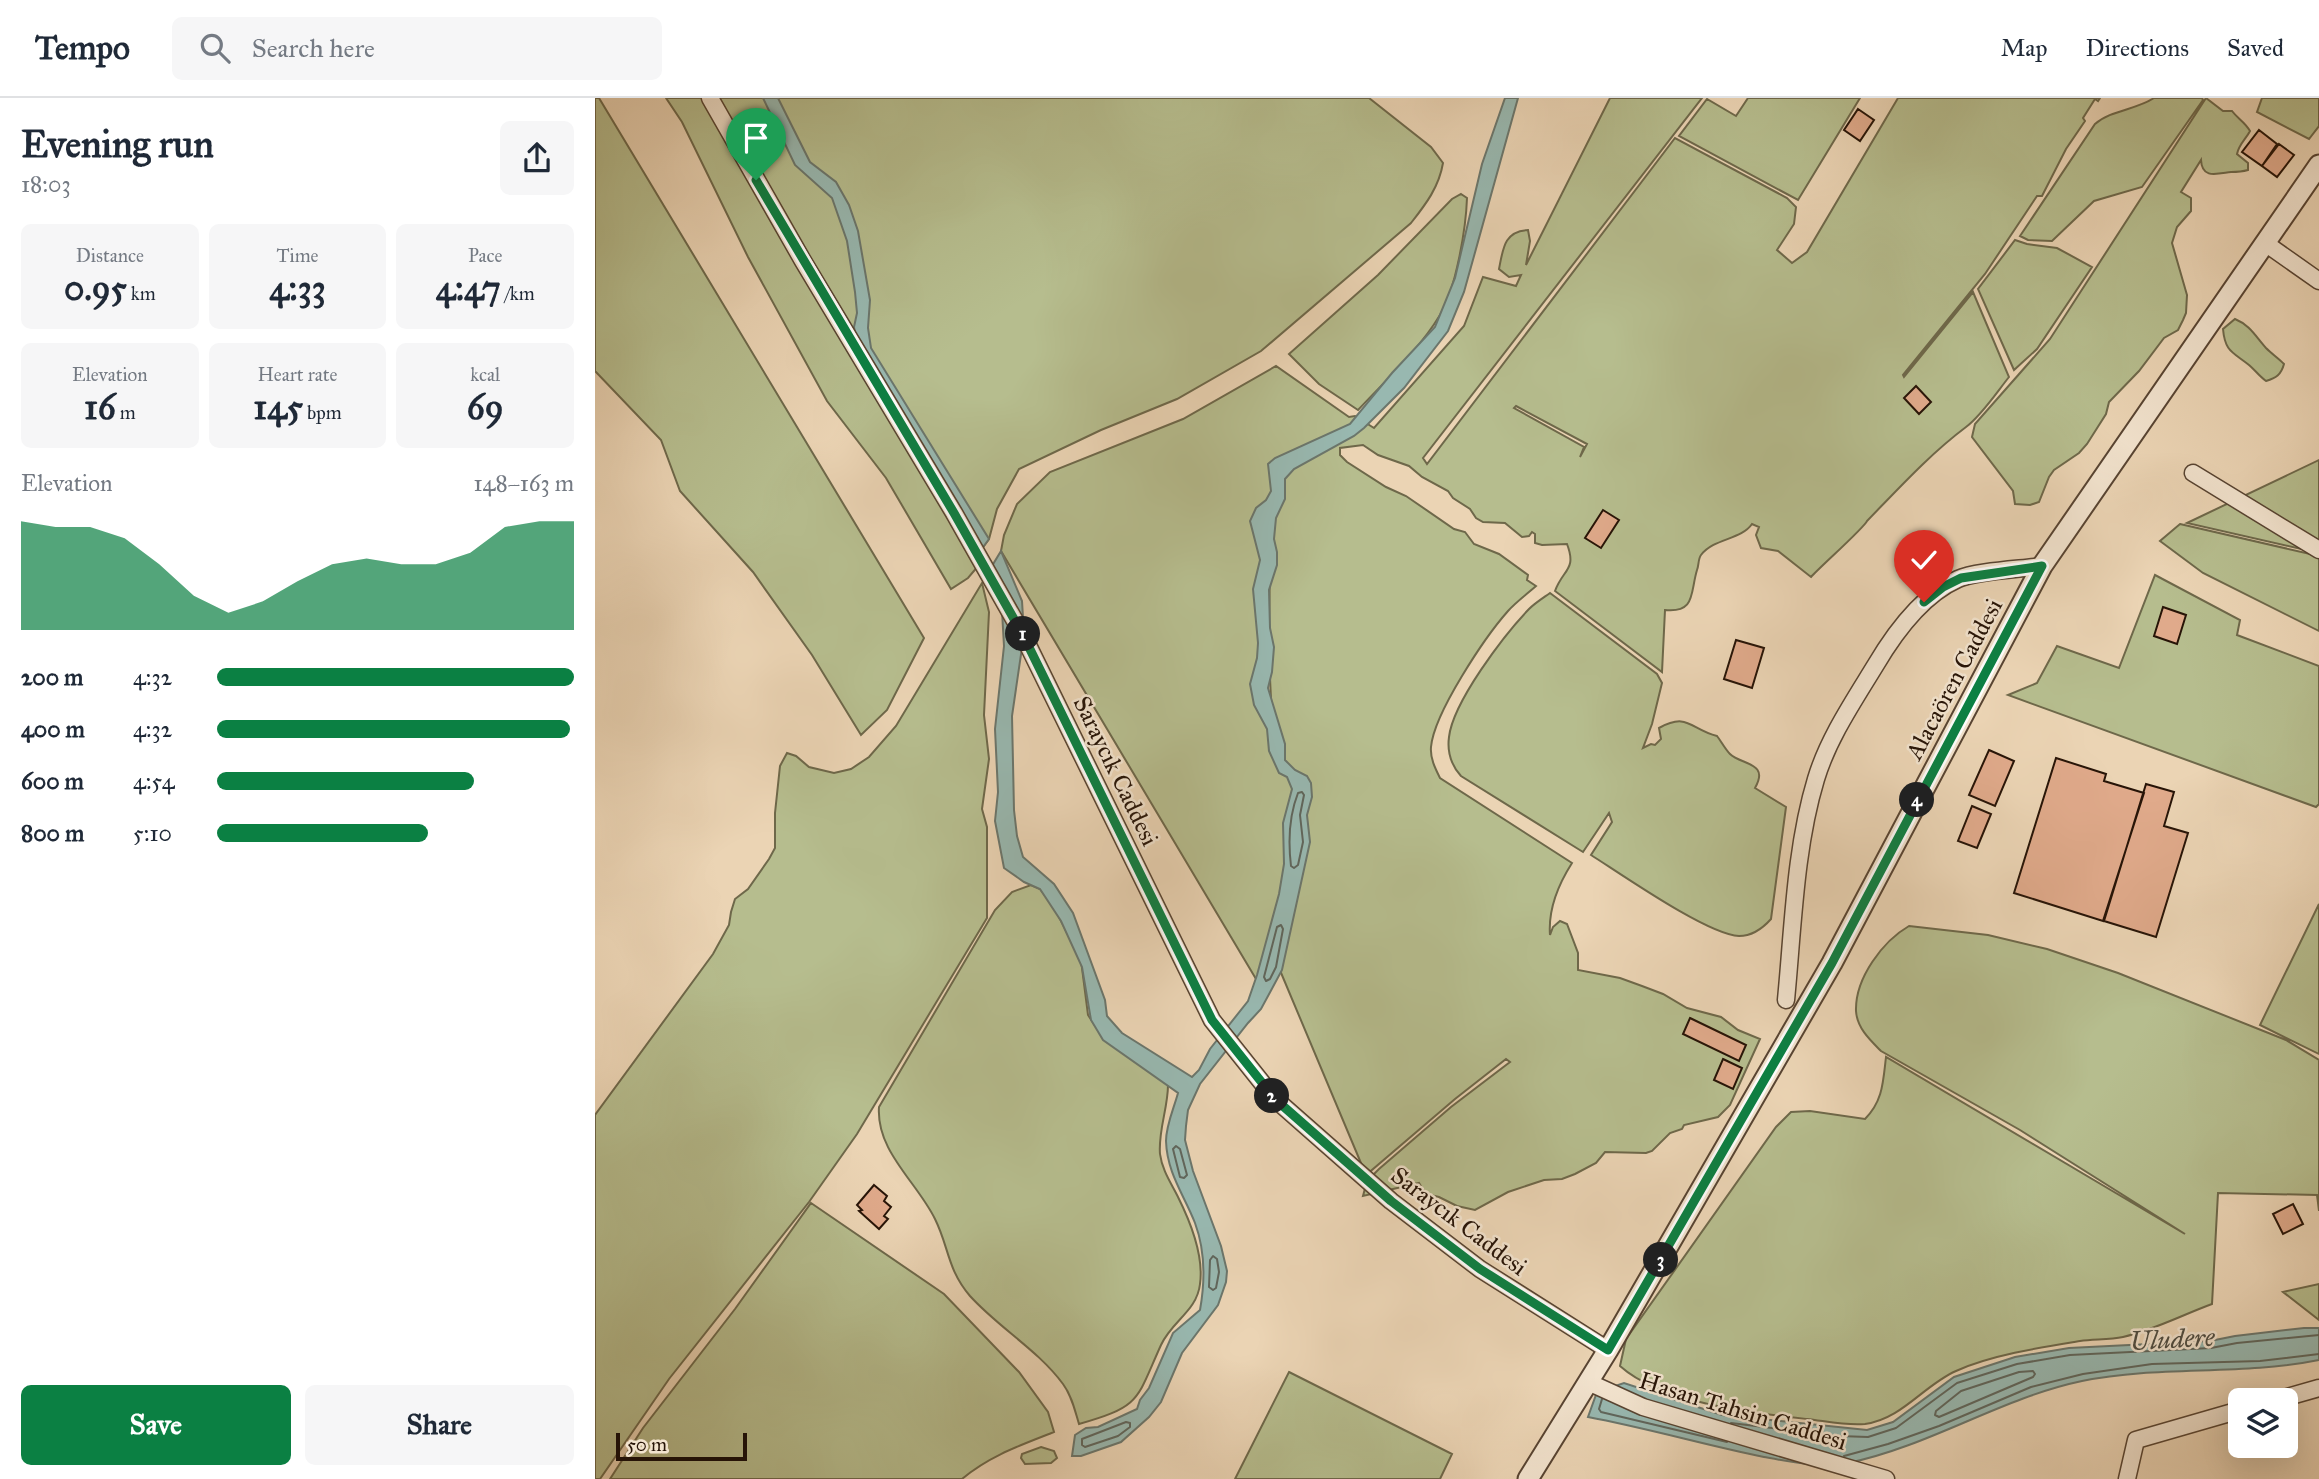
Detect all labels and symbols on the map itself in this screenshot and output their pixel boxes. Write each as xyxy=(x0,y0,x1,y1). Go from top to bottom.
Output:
pin xyxy=(726,108,786,180)
pin xyxy=(1894,530,1954,602)
street label: Alacaören Caddesi xyxy=(1898,593,2009,766)
pin: 1 xyxy=(1005,616,1041,652)
street label: Saraycık Caddesi xyxy=(1067,691,1165,851)
pin: 4 xyxy=(1899,782,1935,818)
pin: 2 xyxy=(1255,1079,1289,1114)
street label: Saraycık Caddesi xyxy=(1385,1160,1533,1282)
pin: 3 xyxy=(1643,1242,1679,1278)
water label: Uludere xyxy=(2129,1321,2217,1357)
street label: Hasan Tahsin Caddesi xyxy=(1635,1365,1851,1457)
scale bar xyxy=(616,1430,747,1462)

